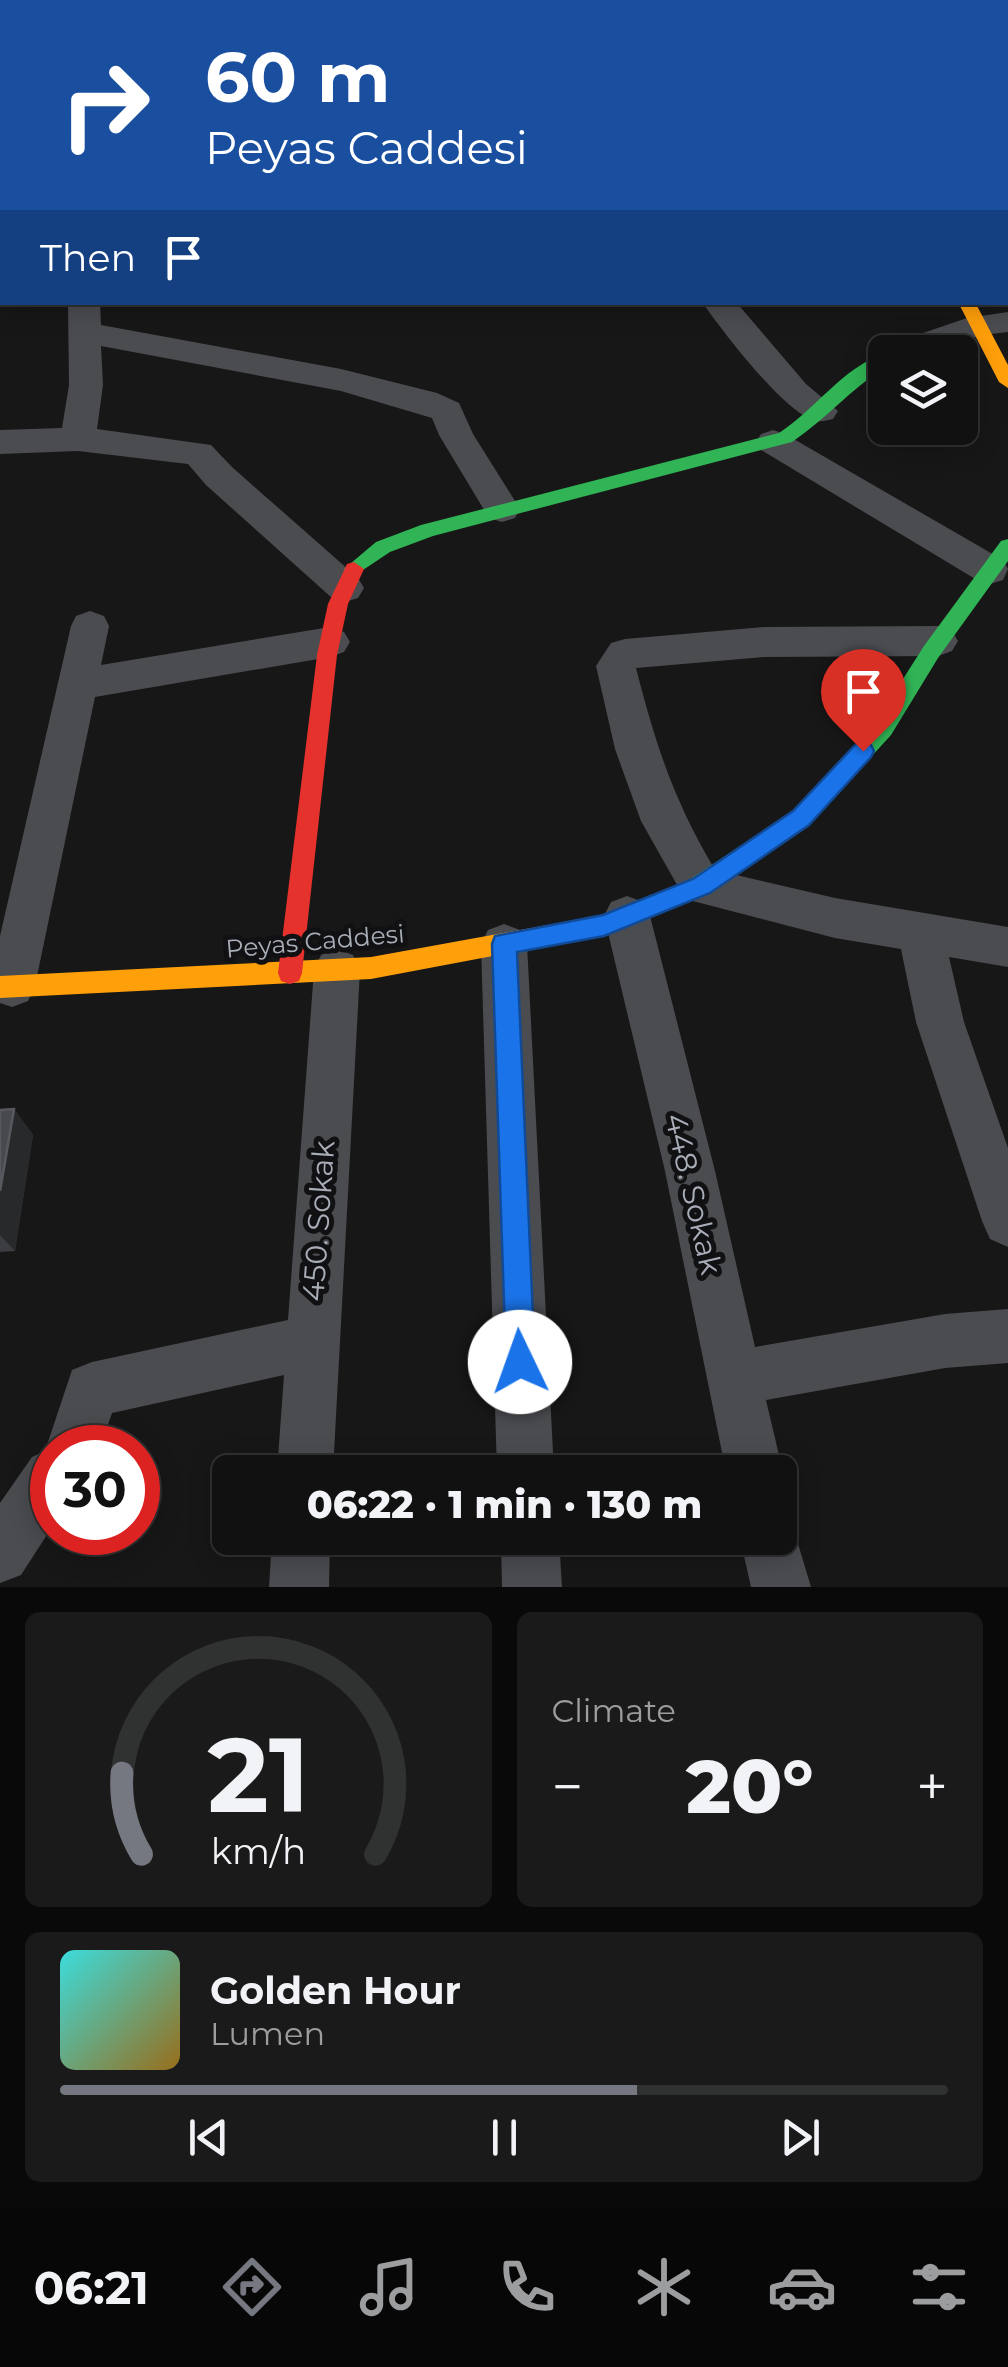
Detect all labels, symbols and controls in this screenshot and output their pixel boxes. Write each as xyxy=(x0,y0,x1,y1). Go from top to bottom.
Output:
text: 60 m xyxy=(205,34,390,120)
icon: right xyxy=(40,40,170,170)
text: Peyas Caddesi xyxy=(205,120,528,175)
icon: arrive xyxy=(156,230,211,285)
text: Then xyxy=(40,234,136,281)
map controls xyxy=(868,335,978,445)
button: layers xyxy=(868,335,978,445)
pin xyxy=(821,649,906,752)
icon: arrive xyxy=(836,664,891,719)
street label: Peyas Caddesi xyxy=(224,918,406,964)
street label: 448. Sokak xyxy=(657,1110,730,1278)
street label: 450. Sokak xyxy=(294,1139,343,1303)
position arrow xyxy=(468,1310,572,1414)
speed limit sign: 30 xyxy=(30,1425,160,1555)
text: 06:22 · 1 min · 130 m xyxy=(307,1481,702,1528)
text: Climate xyxy=(552,1691,676,1730)
text: 21 xyxy=(207,1711,309,1838)
text: 20° xyxy=(686,1740,814,1832)
text: − xyxy=(552,1753,583,1820)
text: + xyxy=(916,1753,948,1820)
text: km/h xyxy=(211,1829,306,1873)
text: Golden Hour xyxy=(210,1967,461,2014)
text: Lumen xyxy=(210,2014,325,2053)
icon: previous xyxy=(181,2110,236,2165)
icon: pause xyxy=(477,2110,532,2165)
icon: next xyxy=(773,2110,828,2165)
icon: directions xyxy=(217,2252,287,2322)
icon: music xyxy=(354,2252,424,2322)
icon: phone xyxy=(492,2252,562,2322)
icon: climate xyxy=(629,2252,699,2322)
icon: car xyxy=(767,2252,837,2322)
icon: filters xyxy=(904,2252,974,2322)
text: 06:21 xyxy=(34,2260,149,2315)

